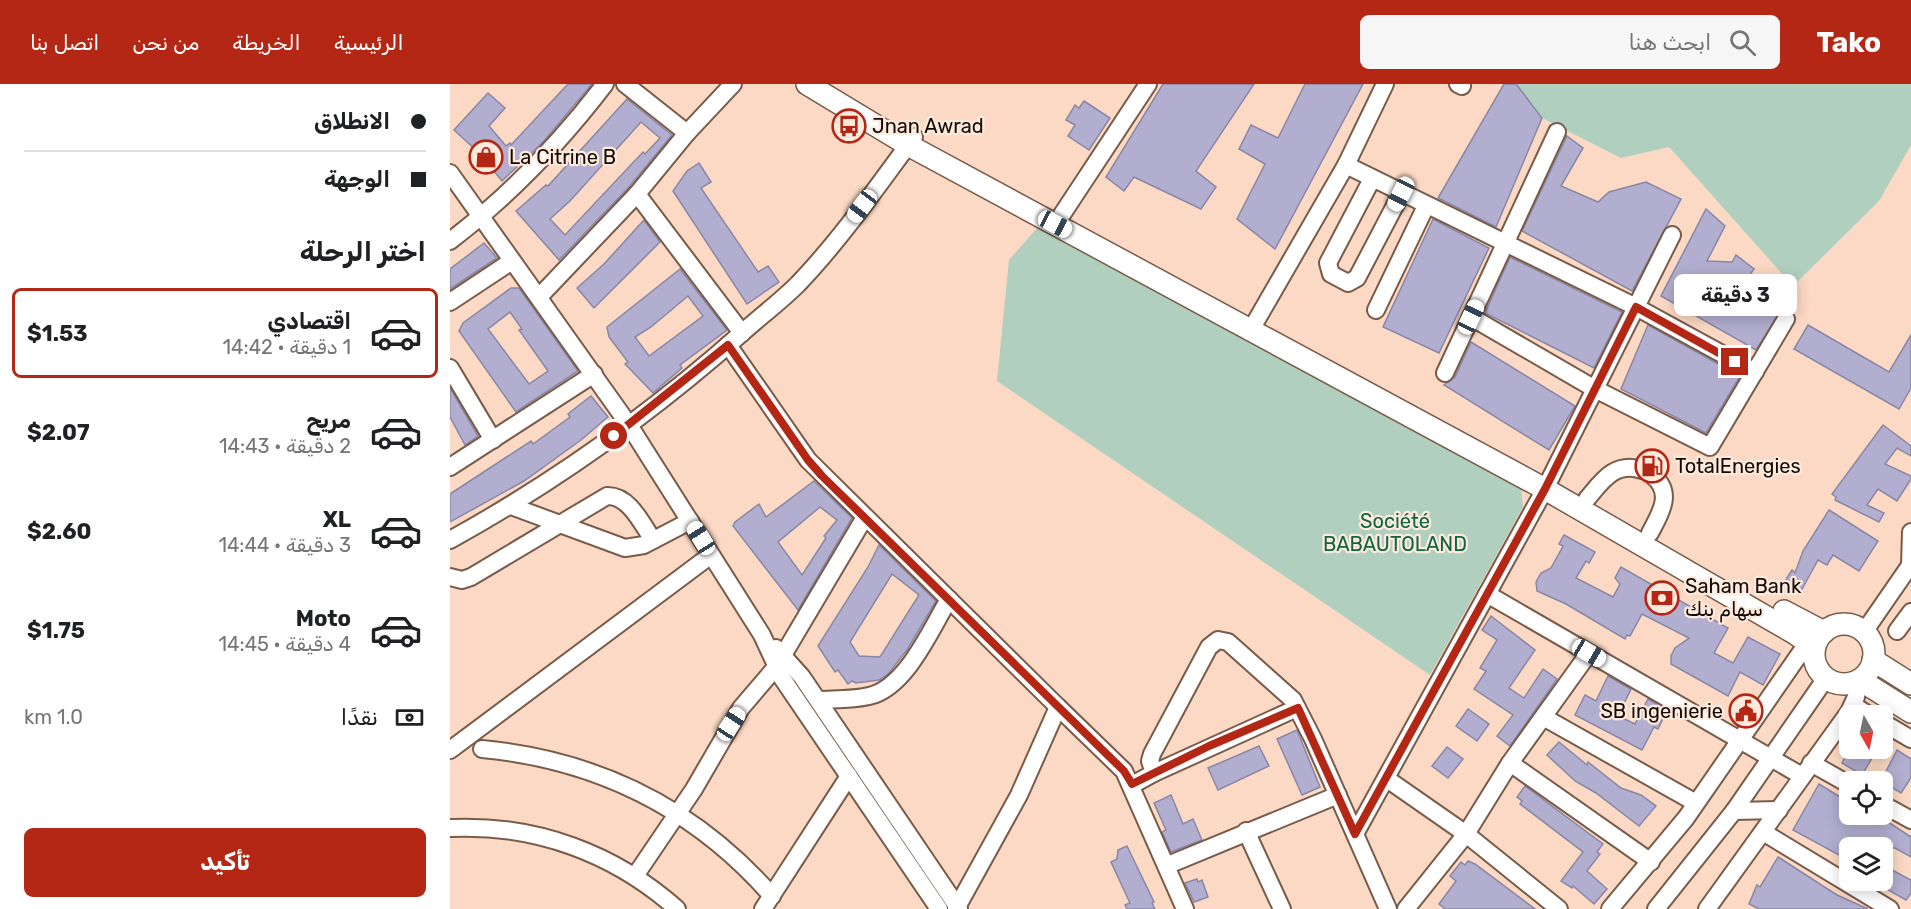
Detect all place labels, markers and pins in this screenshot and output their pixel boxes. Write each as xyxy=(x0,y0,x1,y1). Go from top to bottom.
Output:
bus stop icon: Jnan Awrad xyxy=(831,108,867,144)
place label: Jnan Awrad xyxy=(872,114,984,138)
shop icon: La Citrine B xyxy=(468,139,504,175)
place label: La Citrine B xyxy=(509,145,616,169)
fuel station icon: TotalEnergies xyxy=(1634,448,1670,484)
place label: TotalEnergies xyxy=(1675,454,1801,478)
place label: Saham Bank سهام بنك xyxy=(1685,574,1802,623)
bank icon: Saham Bank سهام بنك xyxy=(1644,580,1680,616)
public building icon: SB ingenierie xyxy=(1728,693,1764,729)
place label: SB ingenierie xyxy=(1600,699,1723,723)

